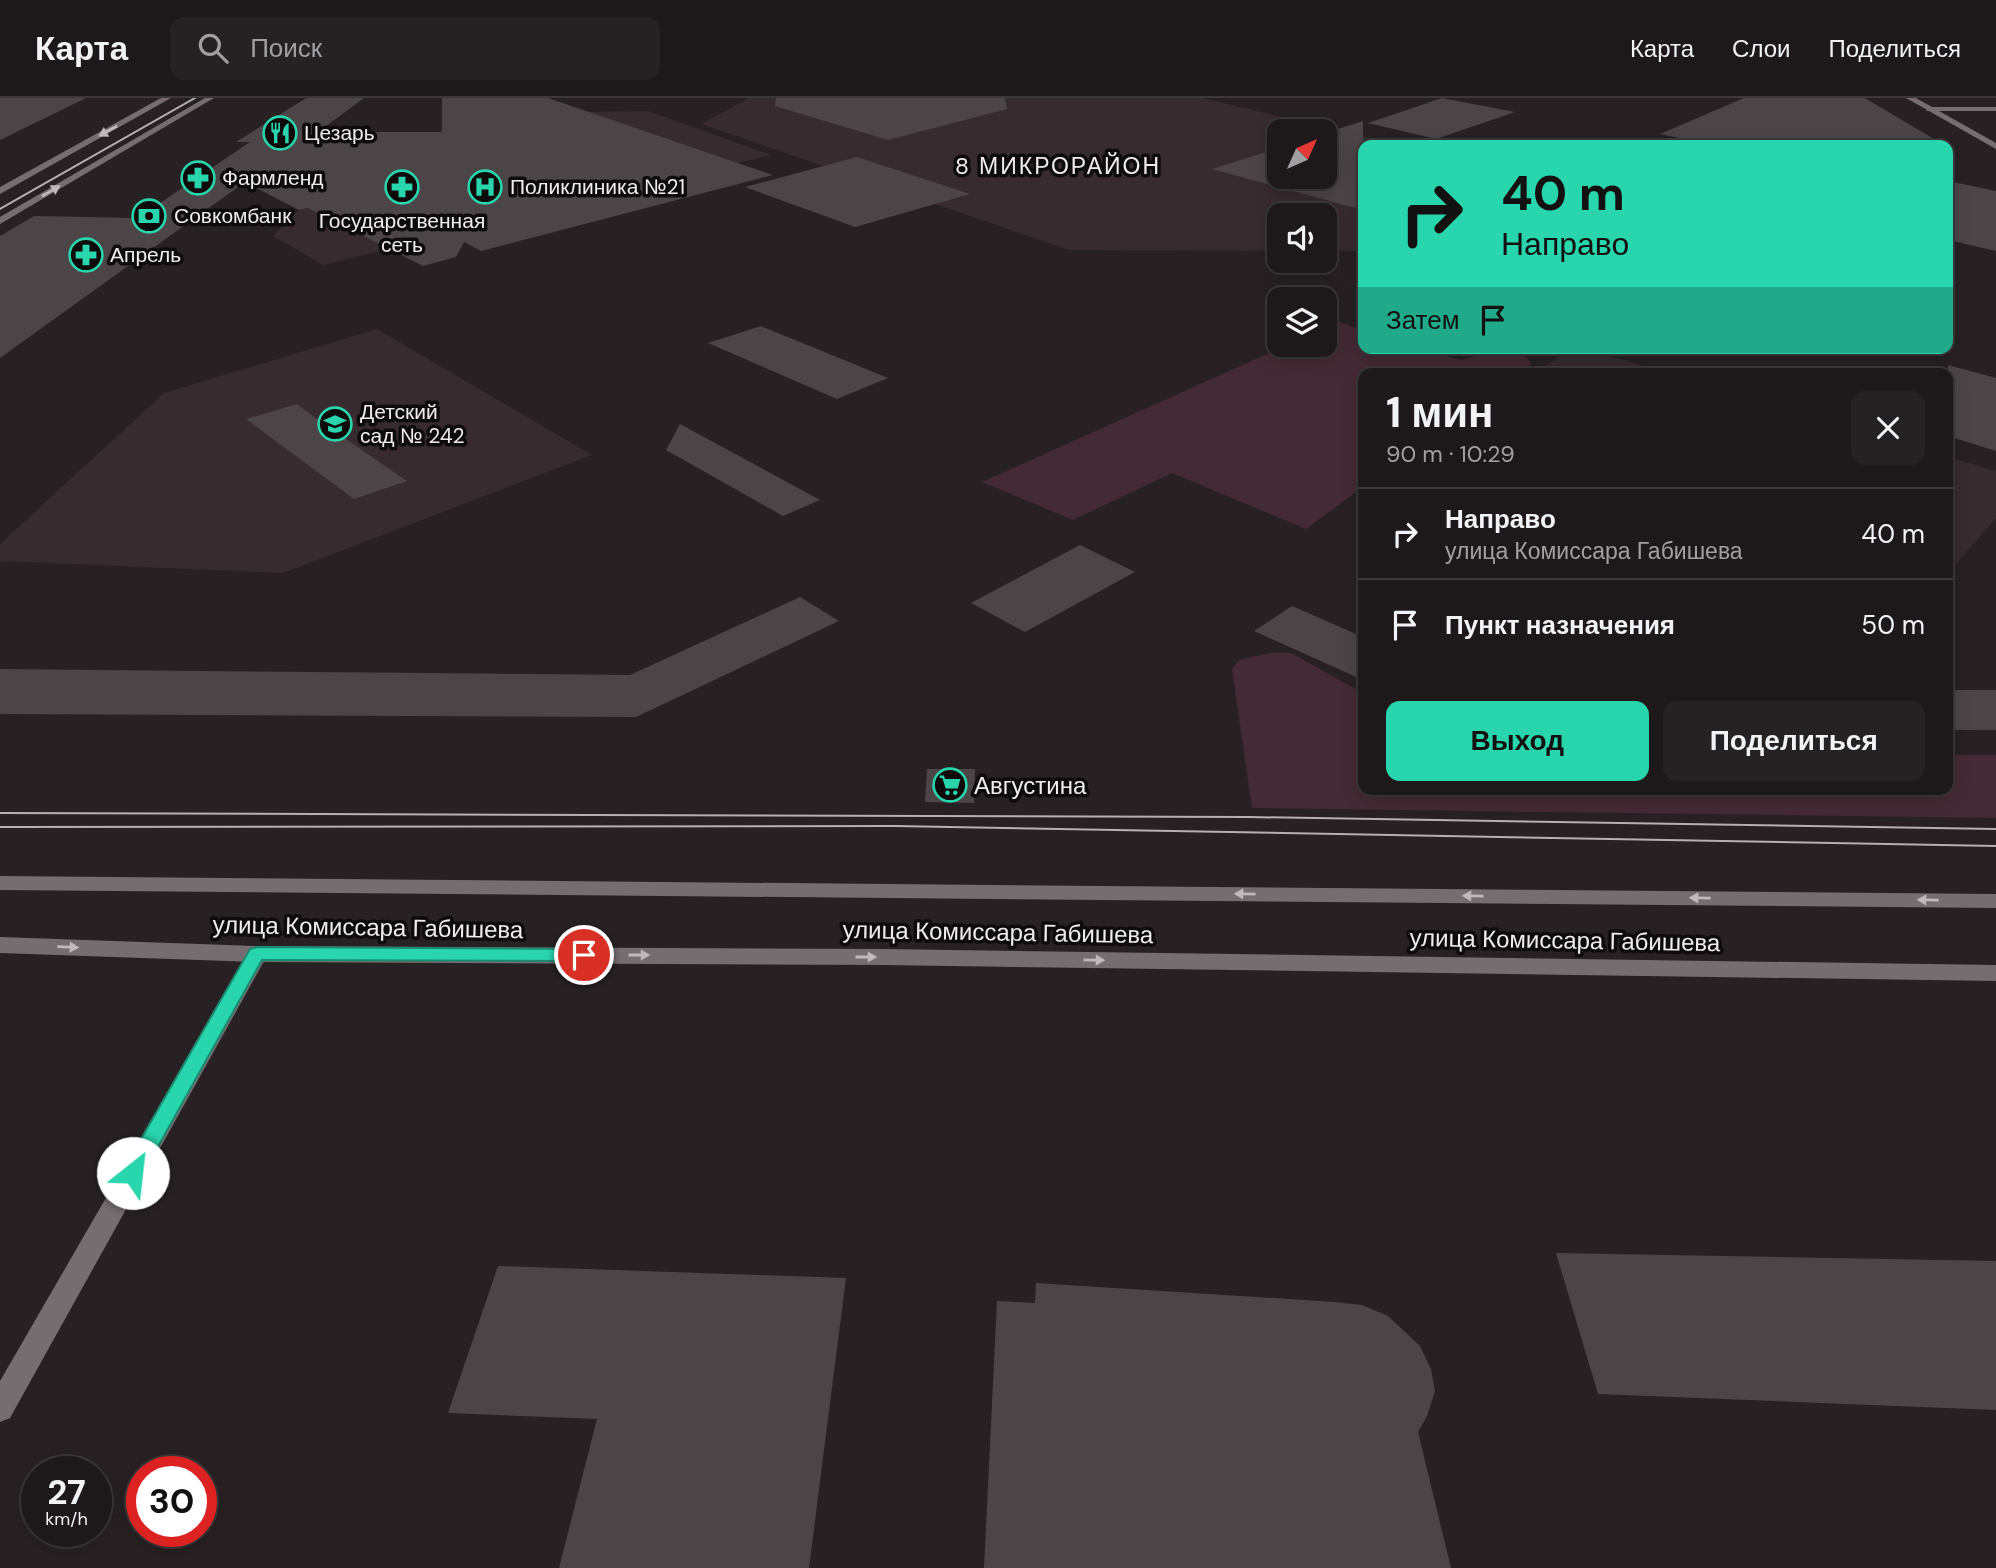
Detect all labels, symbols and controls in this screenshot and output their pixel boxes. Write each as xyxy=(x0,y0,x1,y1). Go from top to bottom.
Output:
search box xyxy=(170,17,660,80)
text: Карта xyxy=(35,27,128,70)
icon: search xyxy=(194,29,232,67)
text: Поиск xyxy=(250,31,322,65)
text: Карта xyxy=(1630,33,1694,64)
text: Слои xyxy=(1732,33,1790,64)
text: Поделиться xyxy=(1828,33,1961,64)
restaurant icon: Цезарь xyxy=(261,114,299,152)
place label: Цезарь xyxy=(304,119,375,147)
north arrow xyxy=(1267,119,1337,189)
map controls xyxy=(1267,119,1337,357)
one-way arrow xyxy=(98,125,117,137)
district label: 8 МИКРОРАЙОН xyxy=(955,151,1161,181)
pharmacy icon: Фармленд xyxy=(179,159,217,197)
text: 40 m xyxy=(1501,161,1625,225)
place label: Фармленд xyxy=(222,164,324,192)
pharmacy icon: Государственная сеть xyxy=(383,168,421,206)
hospital icon: Поликлиника №21 xyxy=(466,168,504,206)
icon: right xyxy=(1386,168,1477,259)
place label: Поликлиника №21 xyxy=(510,173,685,201)
one-way arrow xyxy=(42,185,61,197)
bank icon: Совкомбанк xyxy=(130,197,168,235)
place label: Совкомбанк xyxy=(174,202,292,230)
button: sound xyxy=(1267,203,1337,273)
place label: Государственная сеть xyxy=(319,207,485,259)
text: Направо xyxy=(1501,223,1629,265)
pharmacy icon: Апрель xyxy=(67,236,105,274)
place label: Апрель xyxy=(110,241,181,269)
button: layers xyxy=(1267,287,1337,357)
icon: arrive xyxy=(1474,301,1512,339)
text: Затем xyxy=(1386,303,1460,337)
text: 1 мин xyxy=(1386,385,1493,440)
button: close xyxy=(1851,391,1925,465)
place label: Детский сад № 242 xyxy=(360,398,465,450)
school or university icon: Детский сад № 242 xyxy=(316,405,354,443)
text: 90 m · 10:29 xyxy=(1386,439,1515,469)
text: Направо xyxy=(1445,502,1556,536)
icon: right xyxy=(1386,515,1424,553)
text: 40 m xyxy=(1861,517,1925,551)
text: улица Комиссара Габишева xyxy=(1445,536,1743,566)
icon: arrive xyxy=(1386,606,1424,644)
text: Пункт назначения xyxy=(1445,608,1675,642)
text: 50 m xyxy=(1861,608,1925,642)
button: Выход xyxy=(1386,701,1649,781)
button: Поделиться xyxy=(1663,701,1925,781)
supermarket icon: Августина xyxy=(931,766,969,804)
place label: Августина xyxy=(974,770,1087,801)
one-way arrow xyxy=(1234,888,1256,899)
one-way arrow xyxy=(1462,890,1484,901)
one-way arrow xyxy=(1689,892,1711,903)
one-way arrow xyxy=(1917,895,1939,906)
street label: улица Комиссара Габишева xyxy=(212,909,524,945)
street label: улица Комиссара Габишева xyxy=(842,914,1154,950)
street label: улица Комиссара Габишева xyxy=(1409,922,1721,958)
pin xyxy=(554,925,614,985)
icon: arrive xyxy=(565,936,603,974)
one-way arrow xyxy=(57,942,79,953)
one-way arrow xyxy=(628,950,650,961)
one-way arrow xyxy=(855,951,877,963)
one-way arrow xyxy=(1083,954,1105,966)
position arrow xyxy=(96,1136,170,1210)
speed limit sign: 30 xyxy=(126,1456,217,1547)
text: 27 xyxy=(47,1469,86,1515)
text: km/h xyxy=(45,1507,88,1531)

